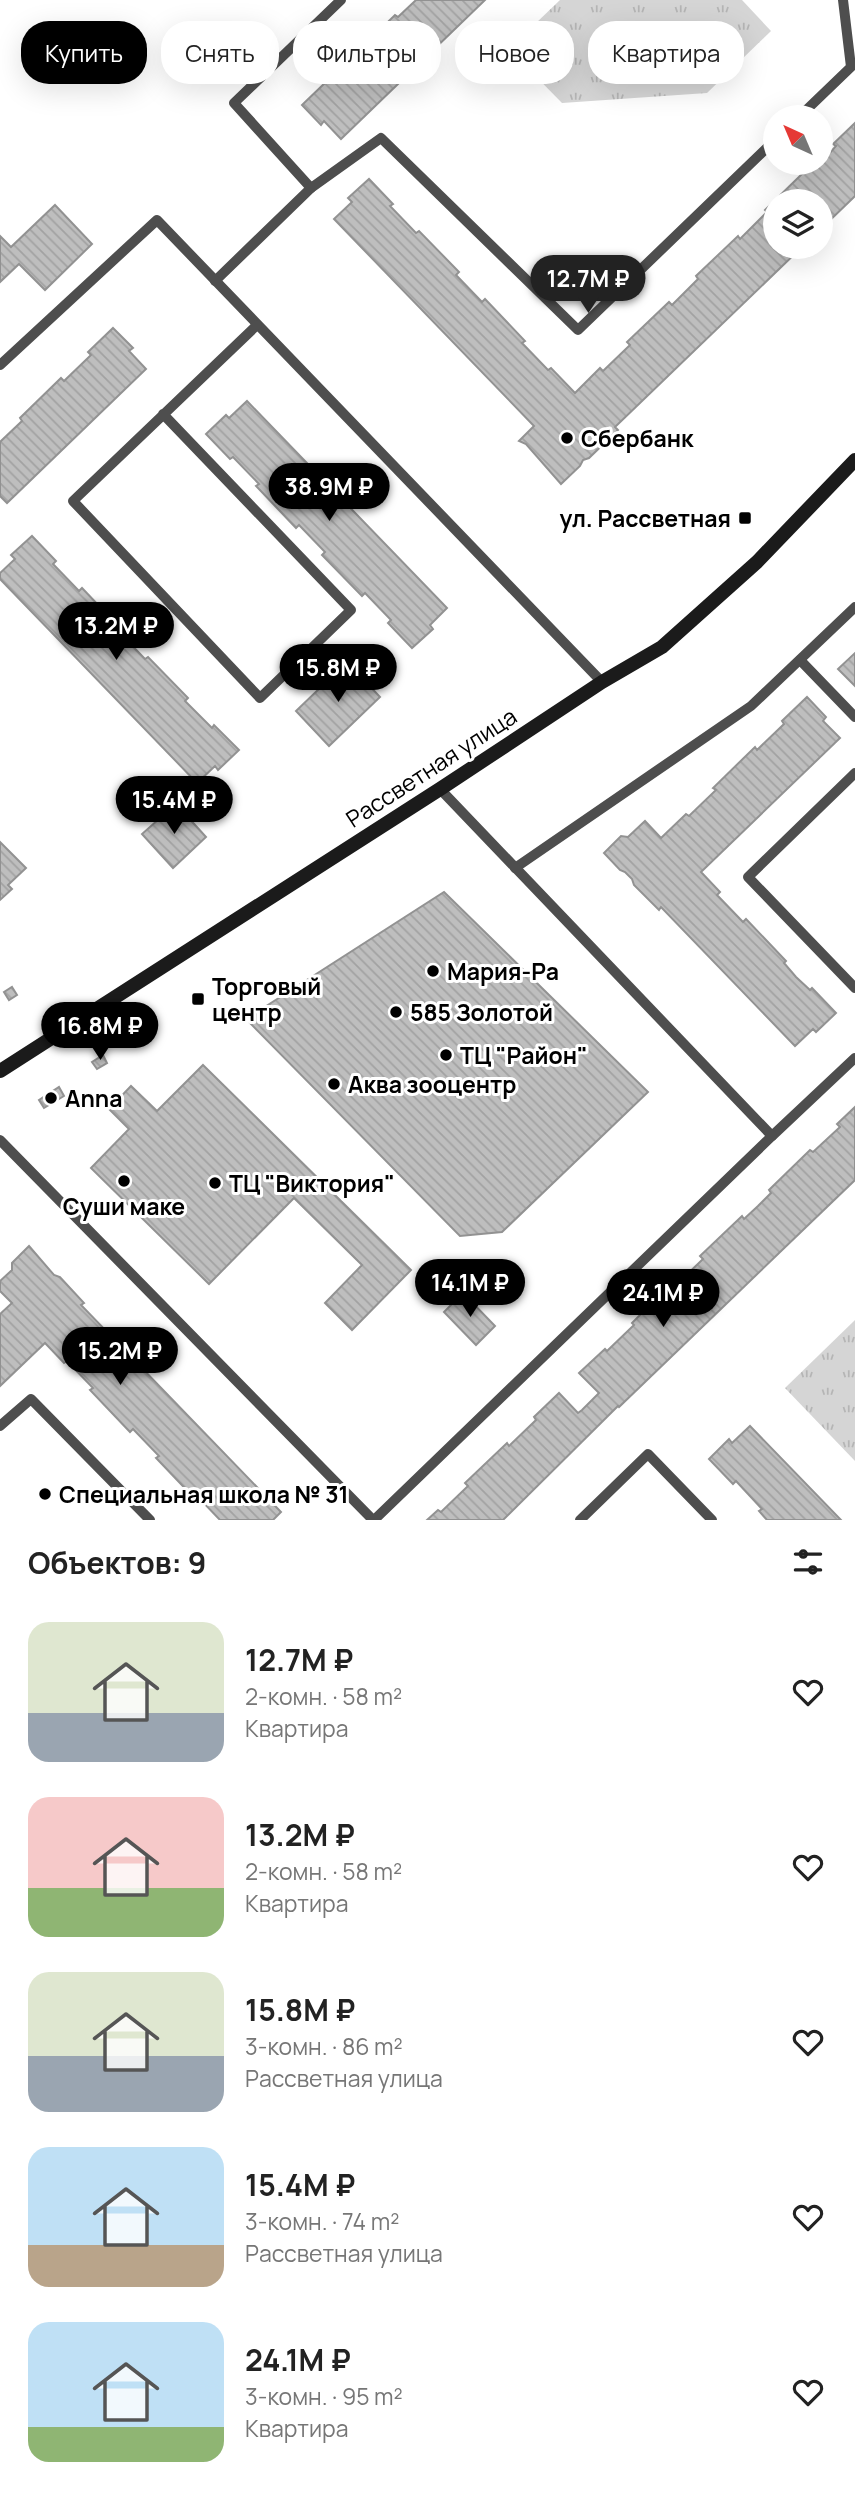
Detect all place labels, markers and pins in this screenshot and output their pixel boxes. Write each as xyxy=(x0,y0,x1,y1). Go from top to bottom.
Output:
pin: 12.7M ₽ xyxy=(523,256,653,315)
place label: Сбербанк xyxy=(581,422,694,454)
marker: Сбербанк xyxy=(559,430,575,446)
pin: 38.9M ₽ xyxy=(264,463,394,523)
place label: ул. Рассветная xyxy=(560,502,731,534)
marker: ул. Рассветная xyxy=(737,510,753,526)
pin: 13.2M ₽ xyxy=(51,602,181,662)
pin: 15.8M ₽ xyxy=(273,644,403,704)
pin: 15.4M ₽ xyxy=(109,776,239,836)
place label: Мария-Ра xyxy=(447,955,559,987)
marker: Мария-Ра xyxy=(425,963,441,979)
place label: Торговый центр xyxy=(212,970,321,1028)
marker: Торговый центр xyxy=(190,991,206,1007)
place label: 585 Золотой xyxy=(410,996,553,1028)
pin: 16.8M ₽ xyxy=(35,1002,165,1062)
marker: 585 Золотой xyxy=(388,1004,404,1020)
place label: ТЦ "Район" xyxy=(460,1039,588,1071)
marker: ТЦ "Район" xyxy=(438,1047,454,1063)
place label: Аква зооцентр xyxy=(348,1068,516,1100)
marker: Аква зооцентр xyxy=(326,1076,342,1092)
place label: Anna xyxy=(65,1082,122,1114)
marker: Anna xyxy=(43,1090,59,1106)
place label: ТЦ "Виктория" xyxy=(229,1167,395,1199)
marker: Суши маке xyxy=(116,1173,132,1189)
marker: ТЦ "Виктория" xyxy=(207,1175,223,1191)
place label: Суши маке xyxy=(63,1190,185,1222)
pin: 14.1M ₽ xyxy=(405,1260,535,1319)
pin: 24.1M ₽ xyxy=(598,1270,728,1329)
pin: 15.2M ₽ xyxy=(55,1328,185,1387)
place label: Специальная школа № 31 xyxy=(59,1478,349,1510)
marker: Специальная школа № 31 xyxy=(37,1486,53,1502)

